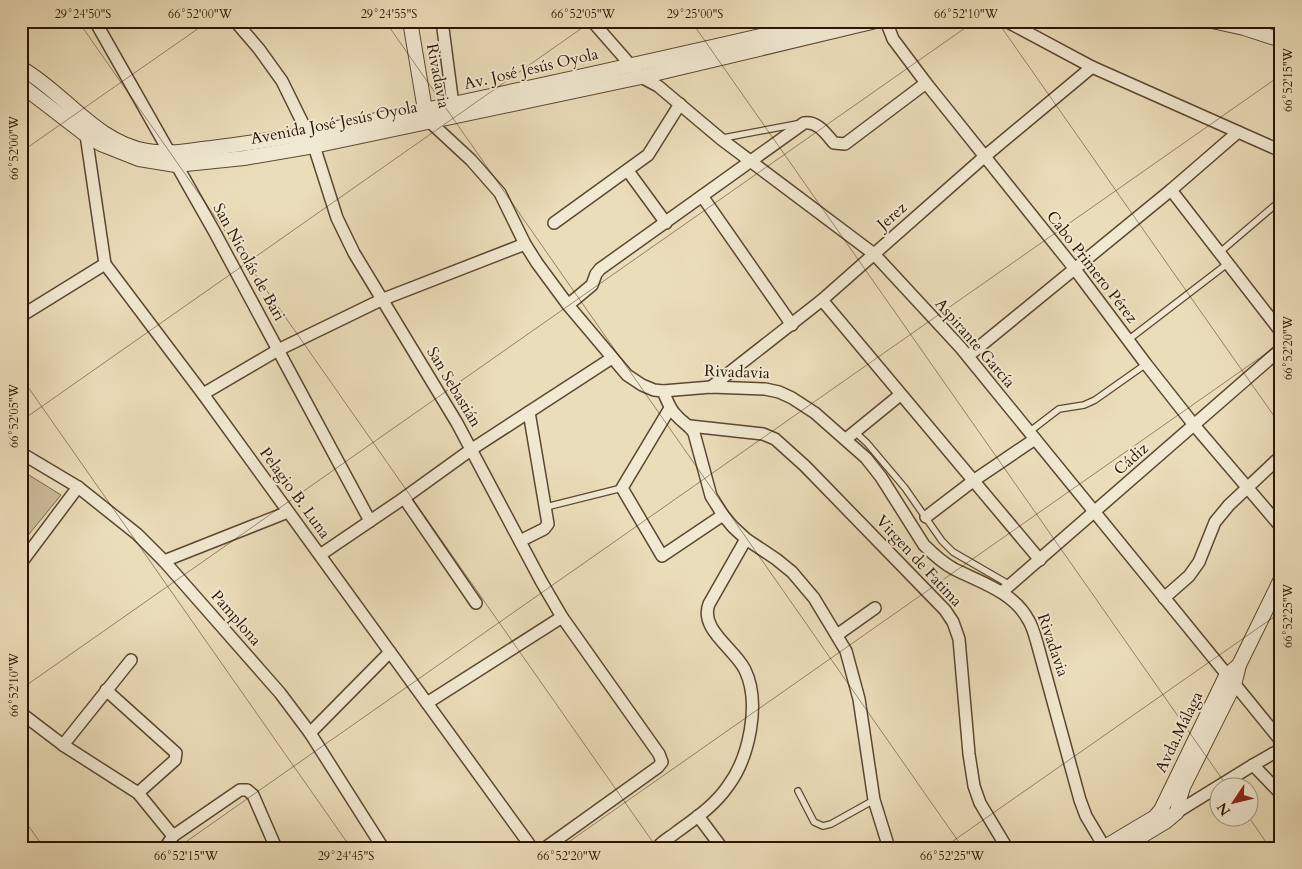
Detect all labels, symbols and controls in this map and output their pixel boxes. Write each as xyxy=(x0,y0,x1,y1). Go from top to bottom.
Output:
text: 29°24'50"S xyxy=(55,6,111,22)
text: 66°52'00"W xyxy=(168,6,233,22)
text: 29°24'55"S xyxy=(361,6,417,22)
text: 66°52'05"W xyxy=(551,6,616,22)
text: 29°25'00"S xyxy=(667,6,723,22)
text: 66°52'10"W xyxy=(934,6,999,22)
street label: Rivadavia xyxy=(421,42,455,110)
street label: Av. José Jesús Oyola xyxy=(462,43,600,95)
text: 66°52'15"W xyxy=(1280,47,1296,112)
street label: Avenida José Jesús Oyola xyxy=(249,96,419,150)
text: 66°52'00"W xyxy=(6,115,22,180)
street label: Jerez xyxy=(871,197,912,236)
street label: San Nicolás de Bari xyxy=(208,199,291,325)
street label: Cabo Primero Pérez xyxy=(1041,206,1143,328)
street label: Aspirante García xyxy=(930,293,1020,393)
text: 66°52'20"W xyxy=(1280,315,1296,380)
street label: San Sebastián xyxy=(421,343,487,431)
street label: Rivadavia xyxy=(704,360,770,384)
text: 66°52'05"W xyxy=(6,383,22,448)
street label: Cádiz xyxy=(1109,438,1153,480)
street label: Pelagio B. Luna xyxy=(254,443,336,543)
street label: Virgen de Fatima xyxy=(871,510,967,612)
text: 66°52'25"W xyxy=(1280,583,1296,648)
street label: Pamplona xyxy=(206,585,266,651)
street label: Rivadavia xyxy=(1032,610,1074,680)
text: 66°52'10"W xyxy=(6,652,22,717)
street label: Avda.Málaga xyxy=(1150,688,1208,776)
north arrow xyxy=(1210,776,1260,826)
text: N xyxy=(1212,799,1235,820)
text: 66°52'15"W xyxy=(154,848,219,864)
text: 29°24'45"S xyxy=(318,848,374,864)
text: 66°52'20"W xyxy=(537,848,602,864)
text: 66°52'25"W xyxy=(920,848,985,864)

